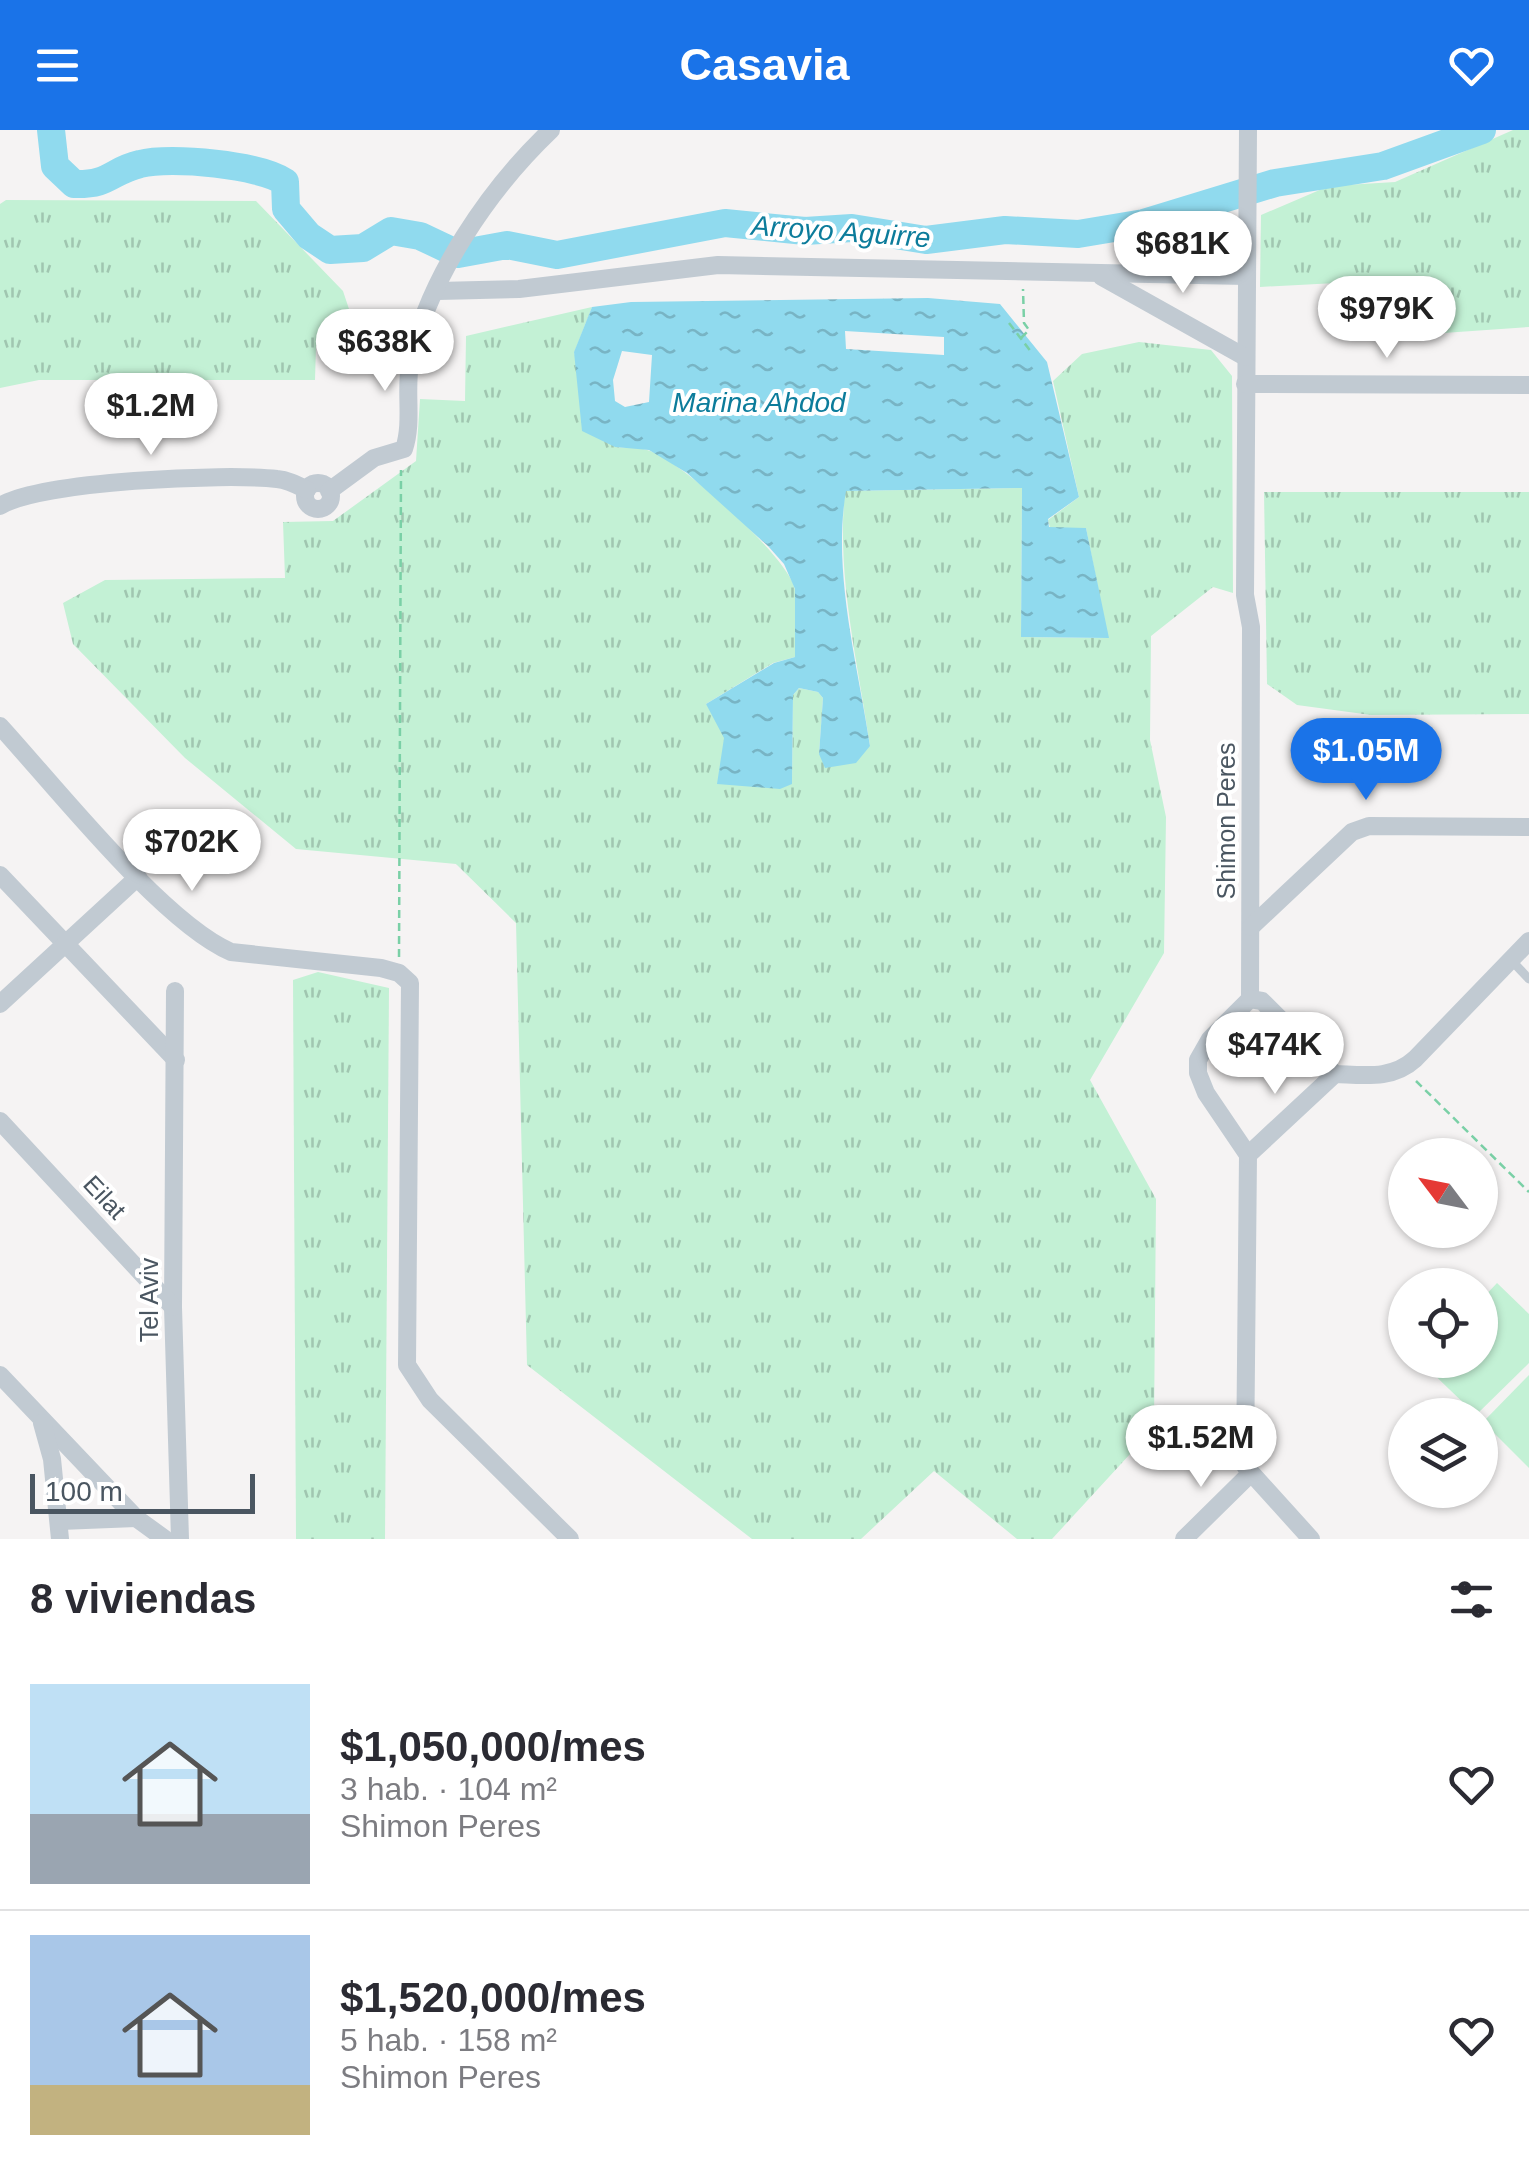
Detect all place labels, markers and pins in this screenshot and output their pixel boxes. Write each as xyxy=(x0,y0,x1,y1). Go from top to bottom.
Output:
pin: $681K xyxy=(1113,211,1253,296)
pin: $979K xyxy=(1317,276,1457,361)
pin: $638K xyxy=(315,309,455,394)
pin: $1.2M xyxy=(81,373,221,458)
pin: $1.05M xyxy=(1285,718,1447,803)
pin: $702K xyxy=(122,809,262,894)
pin: $474K xyxy=(1205,1012,1345,1097)
pin: $1.52M xyxy=(1120,1405,1282,1490)

